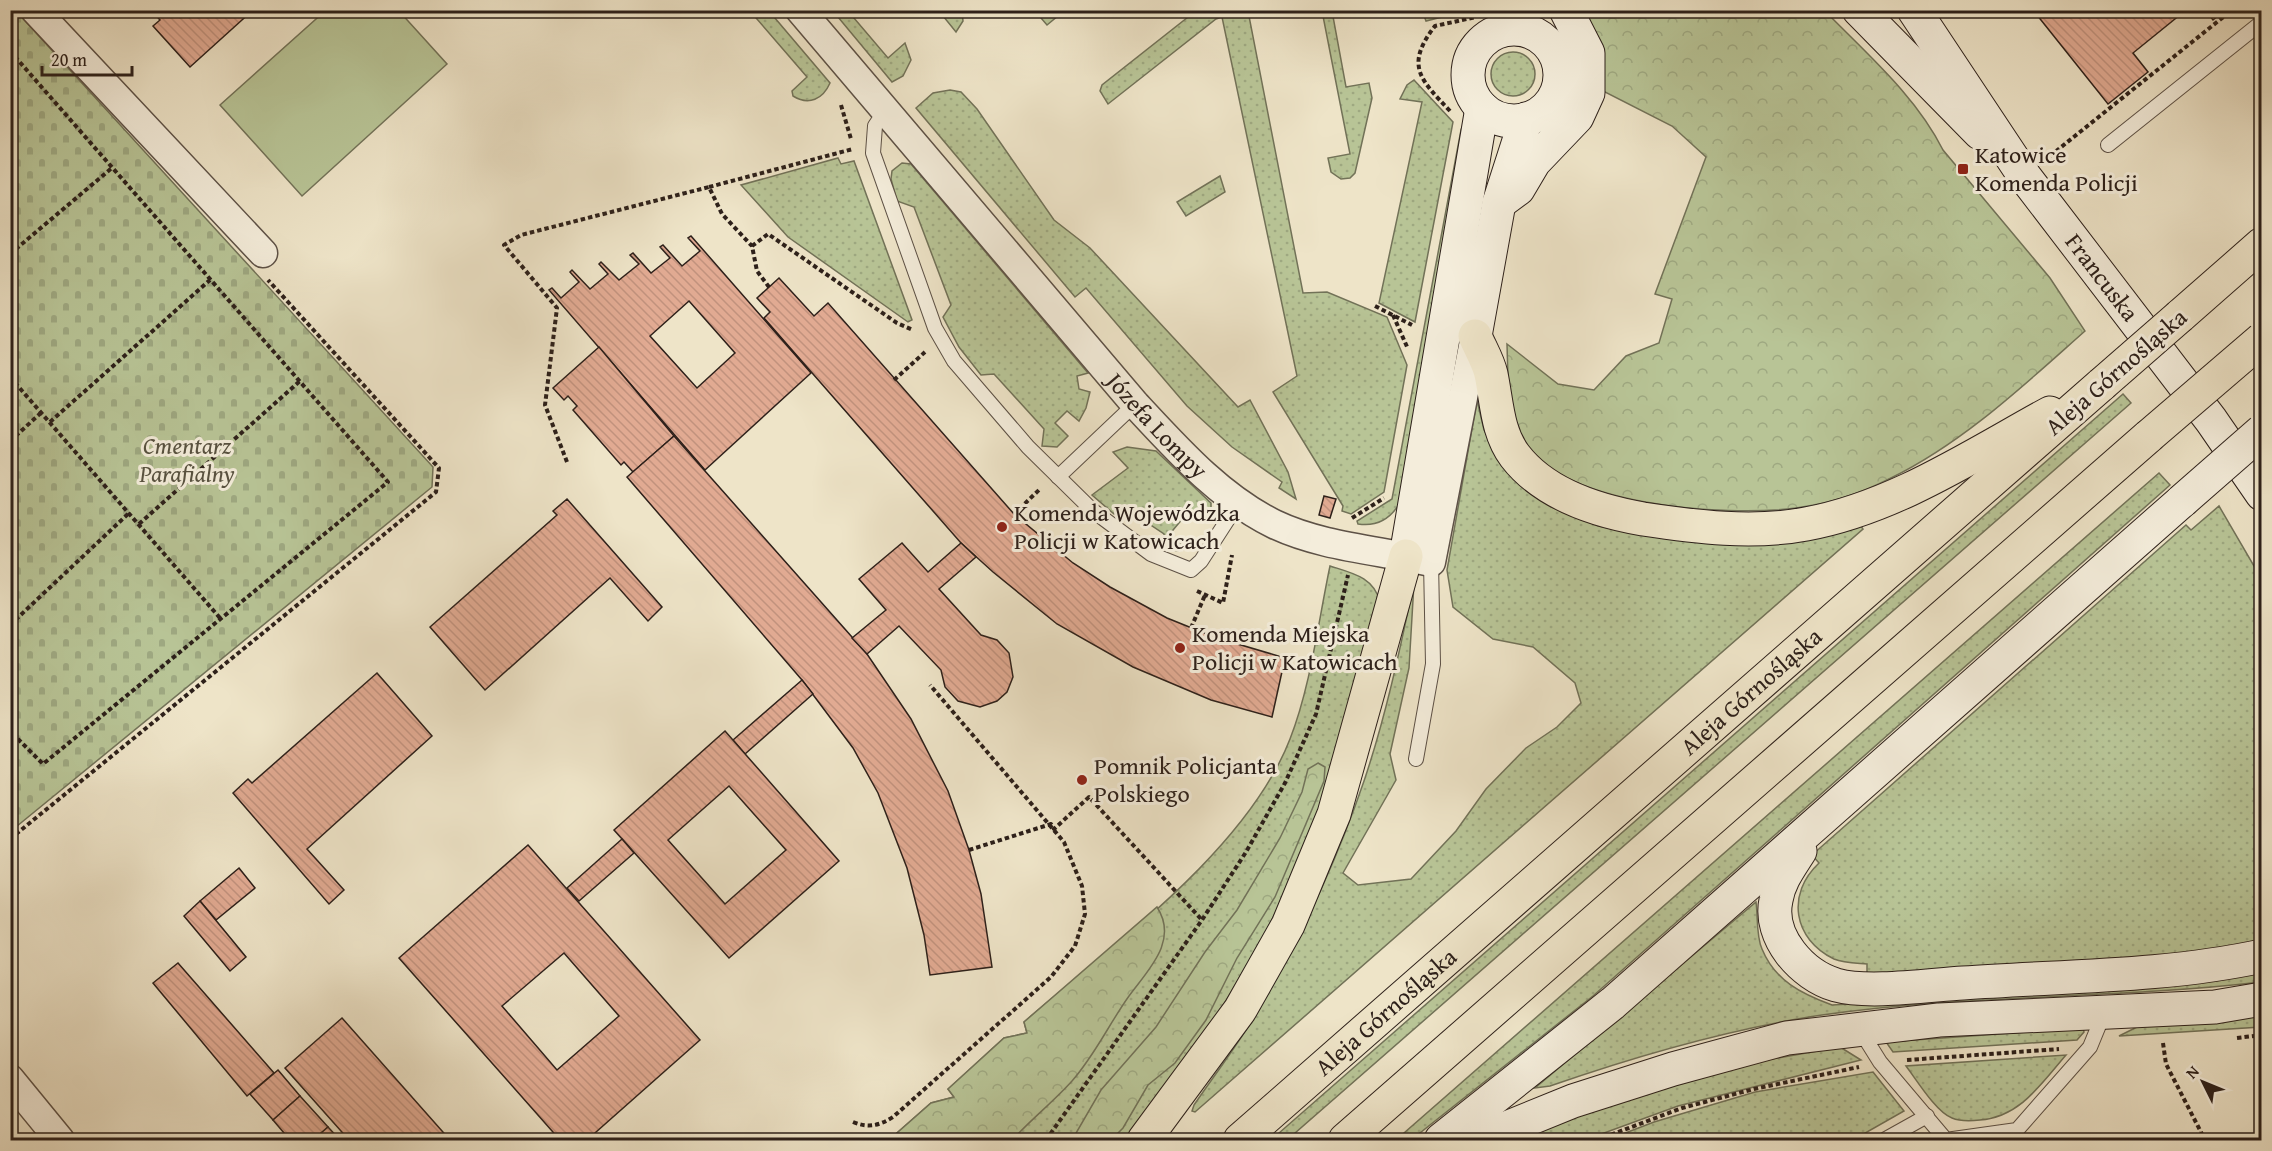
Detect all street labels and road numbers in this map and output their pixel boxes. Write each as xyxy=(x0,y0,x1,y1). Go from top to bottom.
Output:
street label: Francuska xyxy=(2057,226,2148,329)
street label: Aleja Górnośląska xyxy=(2037,300,2195,443)
street label: Józefa Lompy xyxy=(1097,362,1216,487)
street label: Aleja Górnośląska xyxy=(1672,619,1830,763)
street label: Aleja Górnośląska xyxy=(1307,939,1465,1084)

